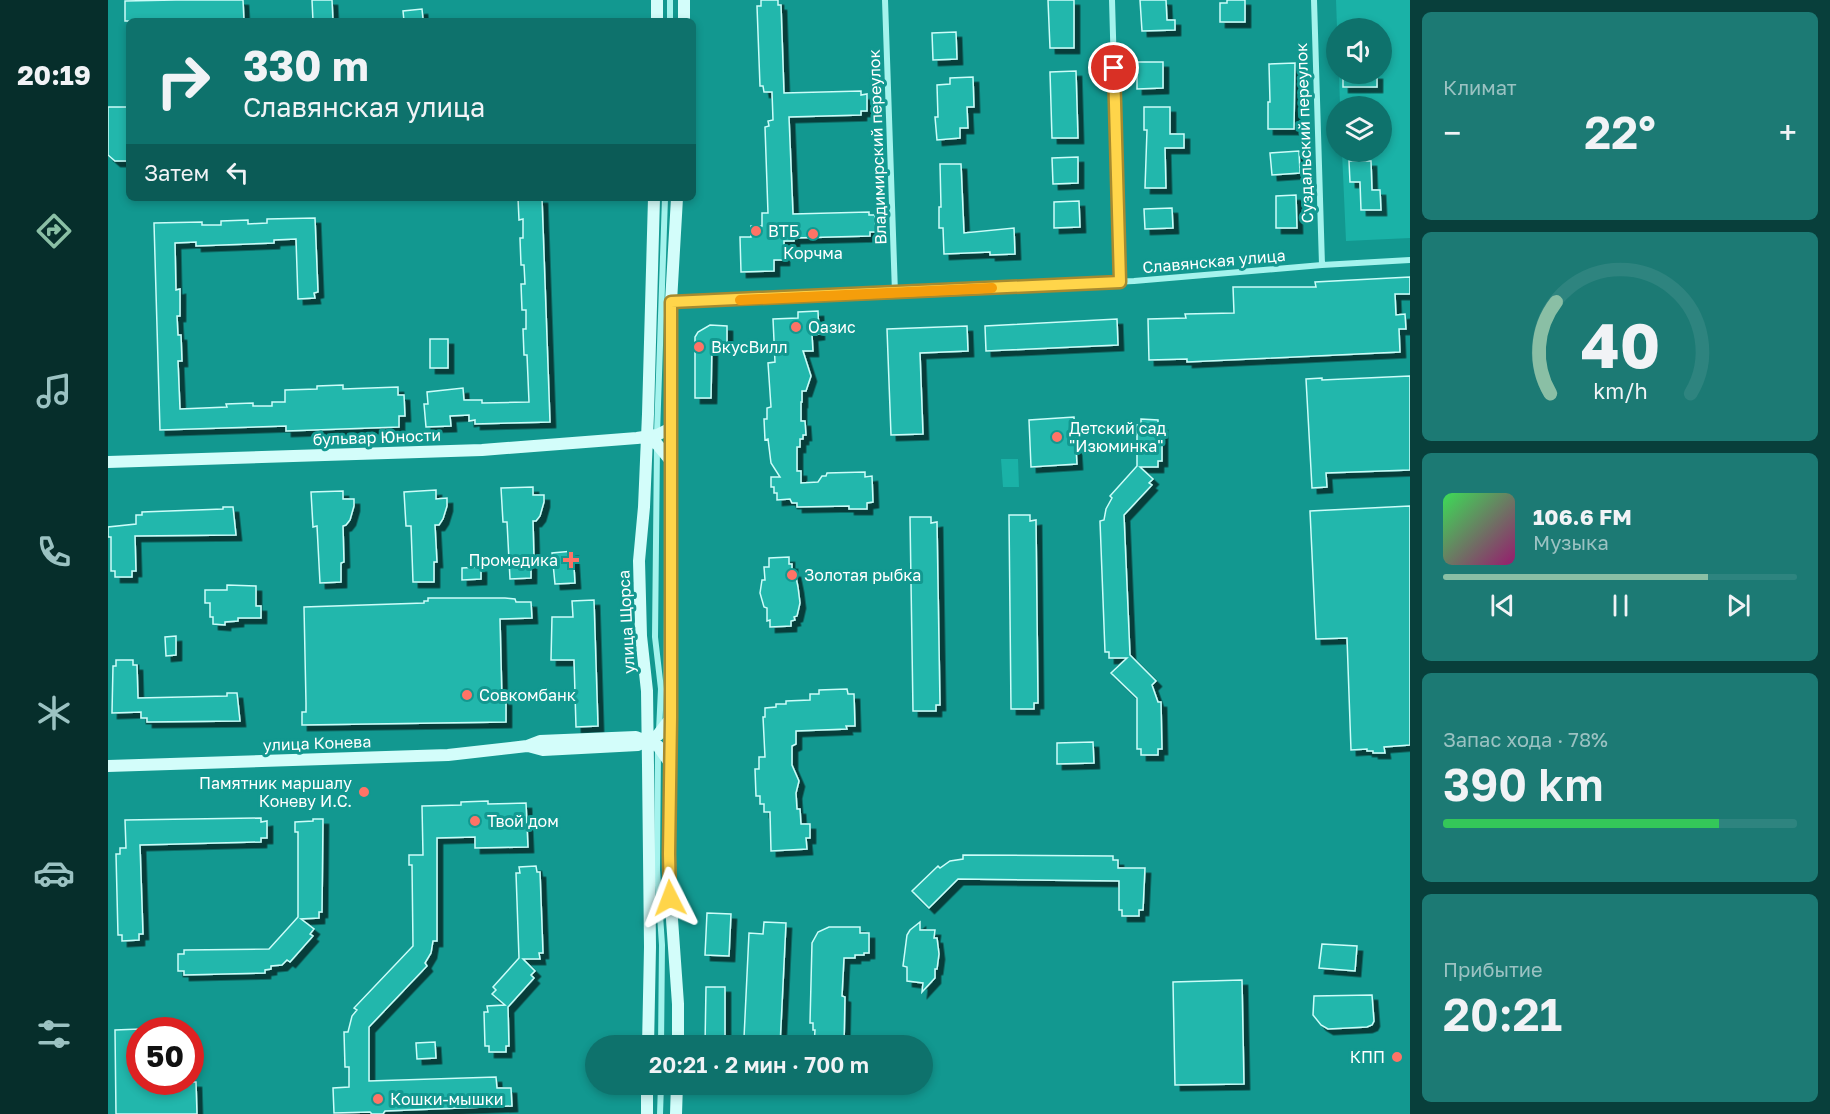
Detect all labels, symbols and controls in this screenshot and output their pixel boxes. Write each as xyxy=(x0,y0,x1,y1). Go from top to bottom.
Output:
map controls xyxy=(1326,18,1392,162)
button: sound xyxy=(1326,18,1392,84)
text: 330 m xyxy=(243,40,369,90)
icon: right xyxy=(144,42,222,120)
pin xyxy=(1088,42,1139,93)
street label: Суздальский переулок xyxy=(1291,42,1317,224)
street label: Владимирский переулок xyxy=(864,49,890,245)
icon: arrive xyxy=(1097,51,1130,84)
text: 20:19 xyxy=(17,59,91,91)
text: Климат xyxy=(1443,75,1517,99)
text: Славянская улица xyxy=(243,91,485,123)
button: layers xyxy=(1326,96,1392,162)
text: 22° xyxy=(1584,105,1656,159)
text: − xyxy=(1443,113,1461,152)
text: + xyxy=(1779,113,1797,152)
icon: left xyxy=(221,156,254,189)
text: Затем xyxy=(144,159,209,186)
icon: directions xyxy=(33,210,75,252)
place label: ВТБ xyxy=(768,221,799,241)
marker: ВТБ xyxy=(749,224,763,238)
marker: Корчма xyxy=(806,227,820,241)
place label: Корчма xyxy=(783,243,843,263)
street label: Славянская улица xyxy=(1142,245,1286,277)
text: 40 xyxy=(1580,307,1660,382)
place label: Оазис xyxy=(808,317,856,337)
marker: Оазис xyxy=(789,320,803,334)
place label: ВкусВилл xyxy=(711,337,788,357)
marker: ВкусВилл xyxy=(692,340,706,354)
icon: music xyxy=(33,370,75,412)
text: km/h xyxy=(1593,378,1647,404)
place label: Детский сад "Изюминка" xyxy=(1069,418,1167,456)
street label: бульвар Юности xyxy=(312,425,442,449)
marker: Детский сад "Изюминка" xyxy=(1050,430,1064,444)
text: 106.6 FM xyxy=(1533,503,1632,530)
text: Музыка xyxy=(1533,530,1609,554)
icon: phone xyxy=(33,531,75,573)
place label: Промедика xyxy=(468,550,558,570)
marker: Промедика xyxy=(562,551,580,569)
place label: Золотая рыбка xyxy=(804,565,921,585)
marker: Золотая рыбка xyxy=(785,568,799,582)
street label: улица Щорса xyxy=(613,570,639,674)
icon: previous xyxy=(1486,589,1519,622)
icon: pause xyxy=(1604,589,1637,622)
icon: next xyxy=(1722,589,1755,622)
place label: Совкомбанк xyxy=(479,685,576,705)
marker: Совкомбанк xyxy=(460,688,474,702)
icon: climate xyxy=(33,692,75,734)
text: Запас хода · 78% xyxy=(1443,727,1608,751)
street label: улица Конева xyxy=(262,731,372,755)
text: 390 km xyxy=(1443,757,1604,811)
place label: Памятник маршалу Коневу И.С. xyxy=(199,773,352,811)
marker: Памятник маршалу Коневу И.С. xyxy=(357,785,371,799)
place label: Твой дом xyxy=(487,811,559,831)
marker: Твой дом xyxy=(468,814,482,828)
icon: car xyxy=(33,852,75,894)
position arrow xyxy=(638,866,702,930)
text: Прибытие xyxy=(1443,957,1543,981)
text: 20:21 xyxy=(1443,987,1562,1041)
icon: filters xyxy=(33,1013,75,1055)
speed limit sign: 50 xyxy=(126,1017,204,1095)
place label: КПП xyxy=(1350,1047,1385,1067)
marker: КПП xyxy=(1390,1050,1404,1064)
text: 20:21 · 2 мин · 700 m xyxy=(649,1051,869,1078)
place label: Кошки-мышки xyxy=(390,1089,504,1109)
marker: Кошки-мышки xyxy=(371,1092,385,1106)

